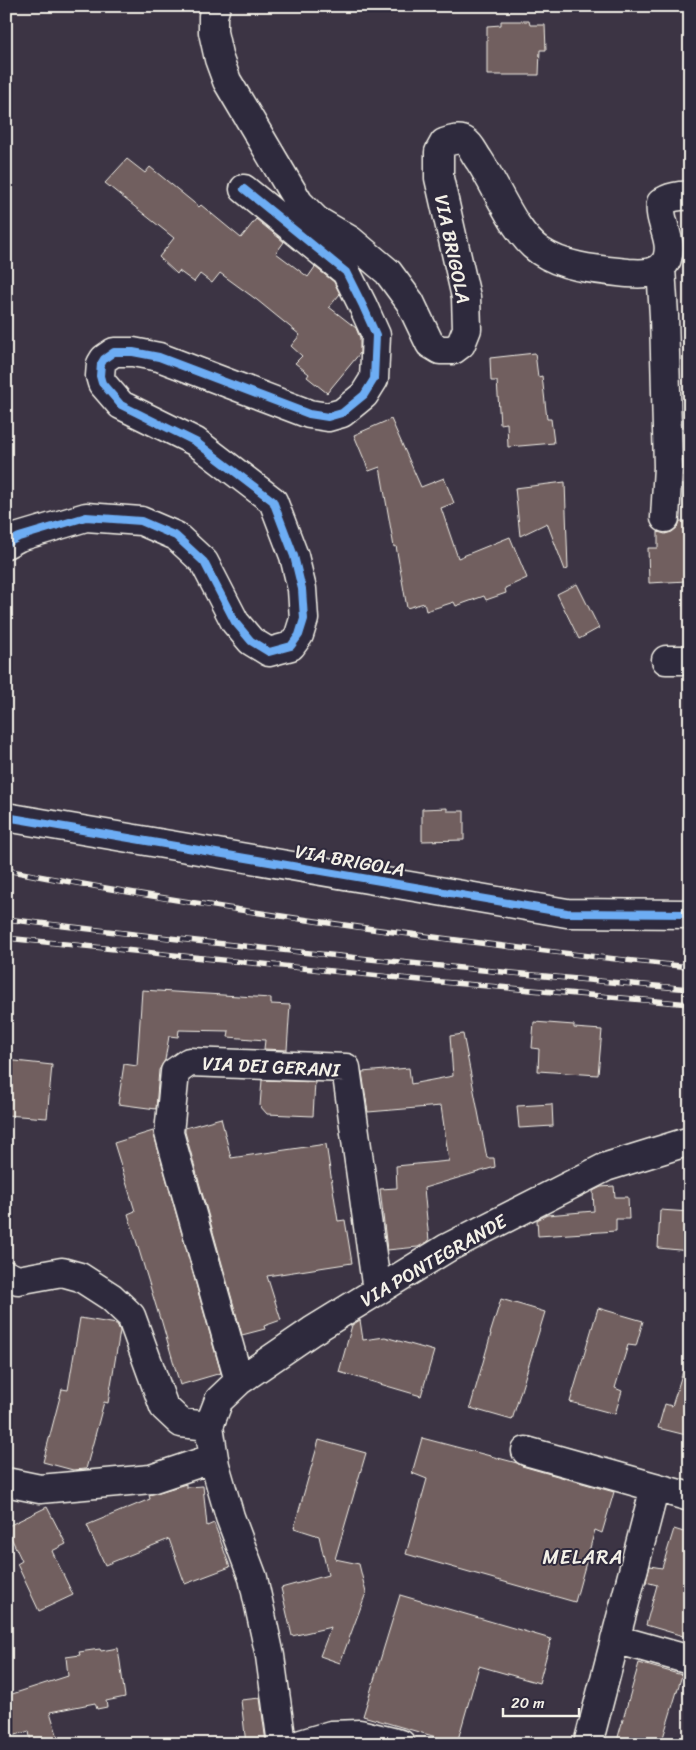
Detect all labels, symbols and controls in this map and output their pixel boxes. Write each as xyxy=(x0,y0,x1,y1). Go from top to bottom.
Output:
street label: VIA BRIGOLA xyxy=(425,192,480,307)
street label: VIA BRIGOLA xyxy=(293,835,407,886)
street label: VIA DEI GERANI xyxy=(201,1046,342,1087)
street label: VIA PONTEGRANDE xyxy=(354,1204,514,1316)
district label: MELARA xyxy=(542,1540,624,1575)
scale bar xyxy=(503,1685,580,1717)
text: 20 m xyxy=(511,1690,545,1716)

